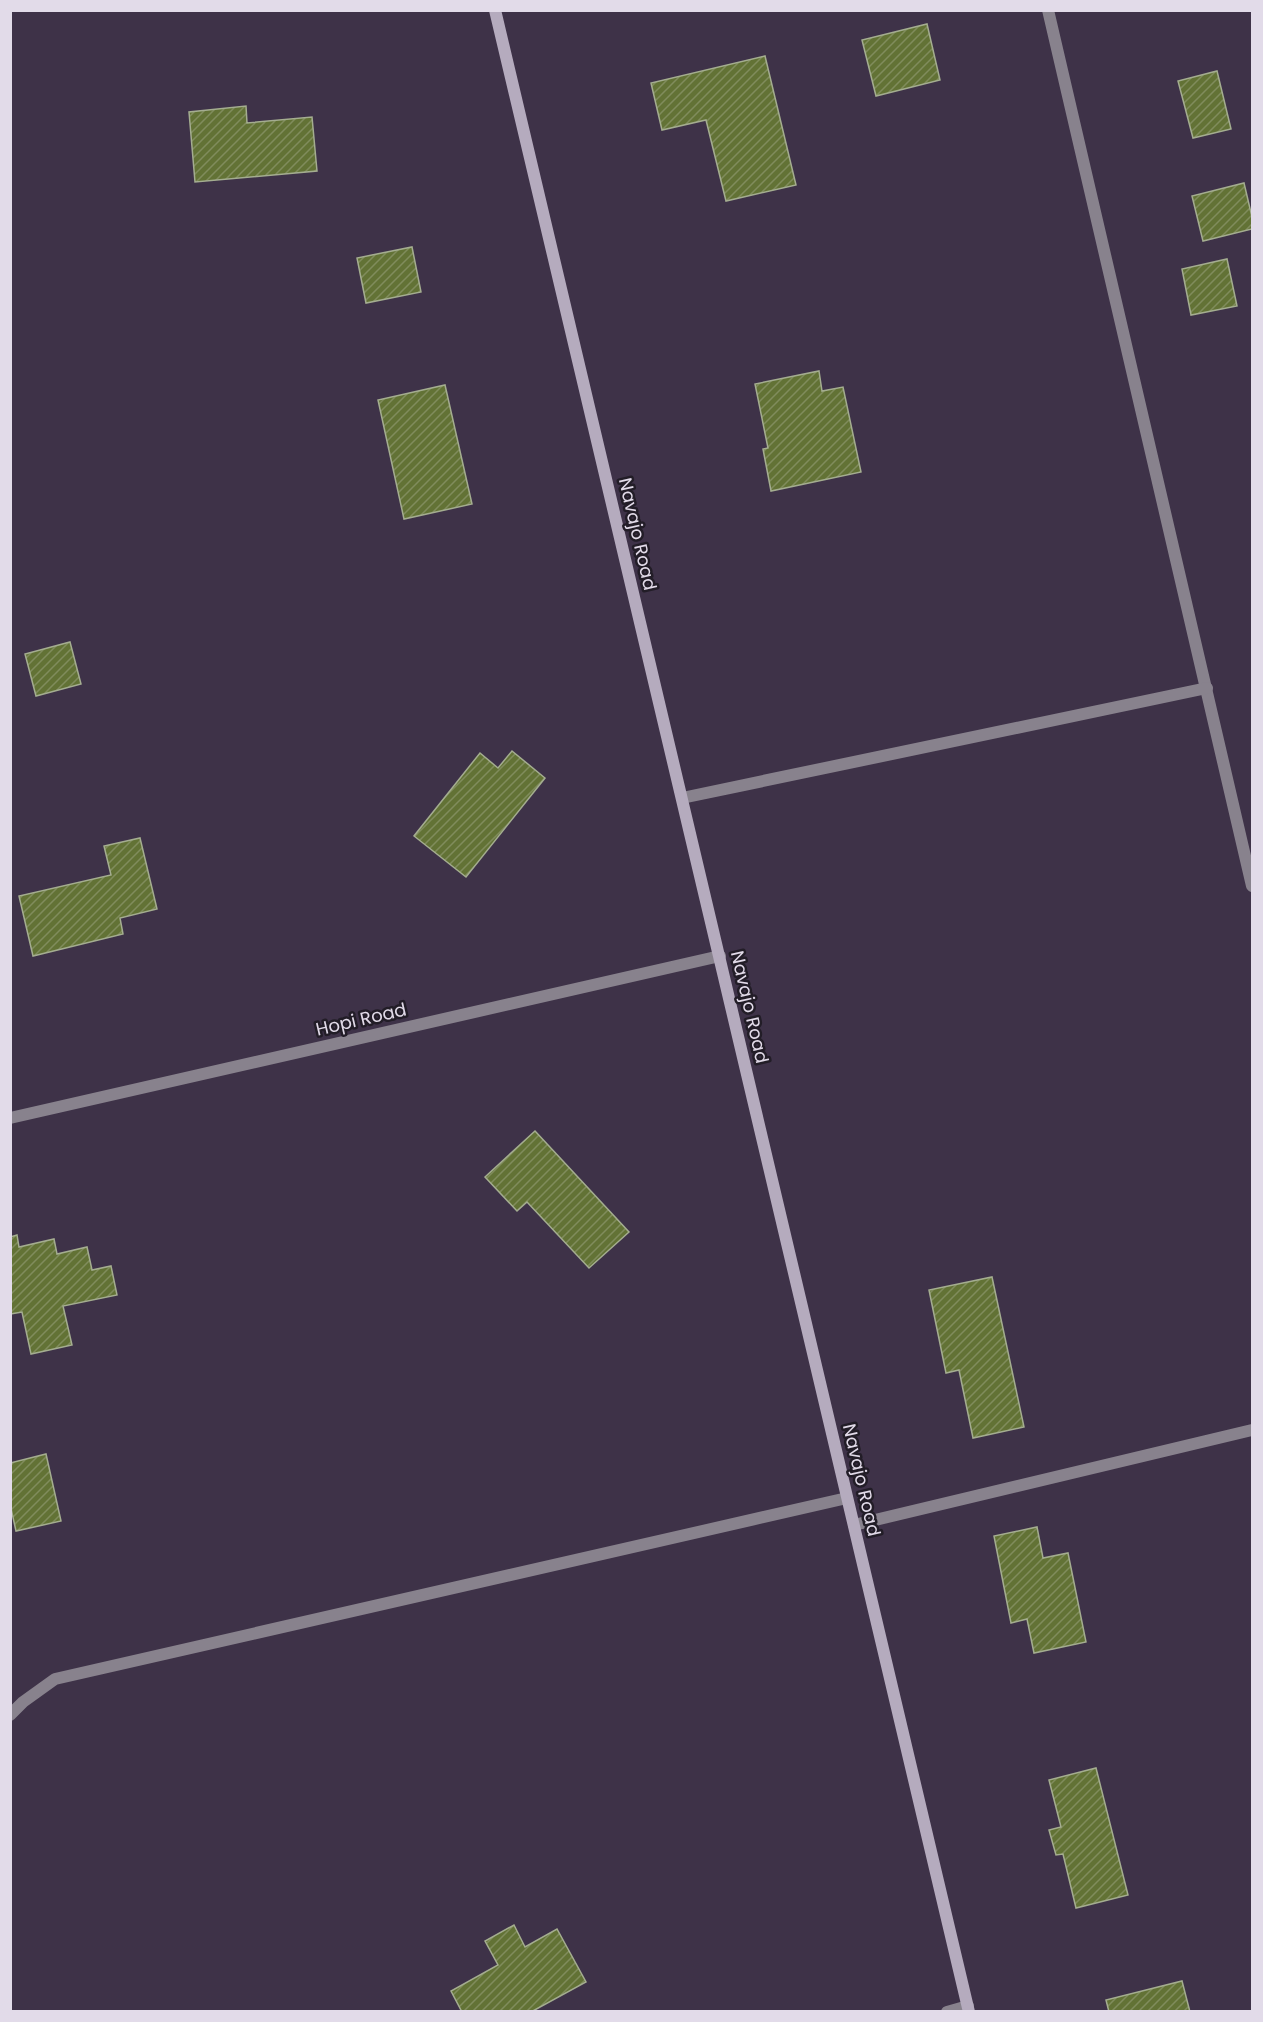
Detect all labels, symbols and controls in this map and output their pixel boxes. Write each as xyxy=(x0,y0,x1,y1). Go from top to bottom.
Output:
street label: Navajo Road xyxy=(613,475,663,593)
street label: Navajo Road xyxy=(725,948,775,1066)
street label: Hopi Road xyxy=(313,996,409,1042)
street label: Navajo Road xyxy=(837,1421,887,1539)

